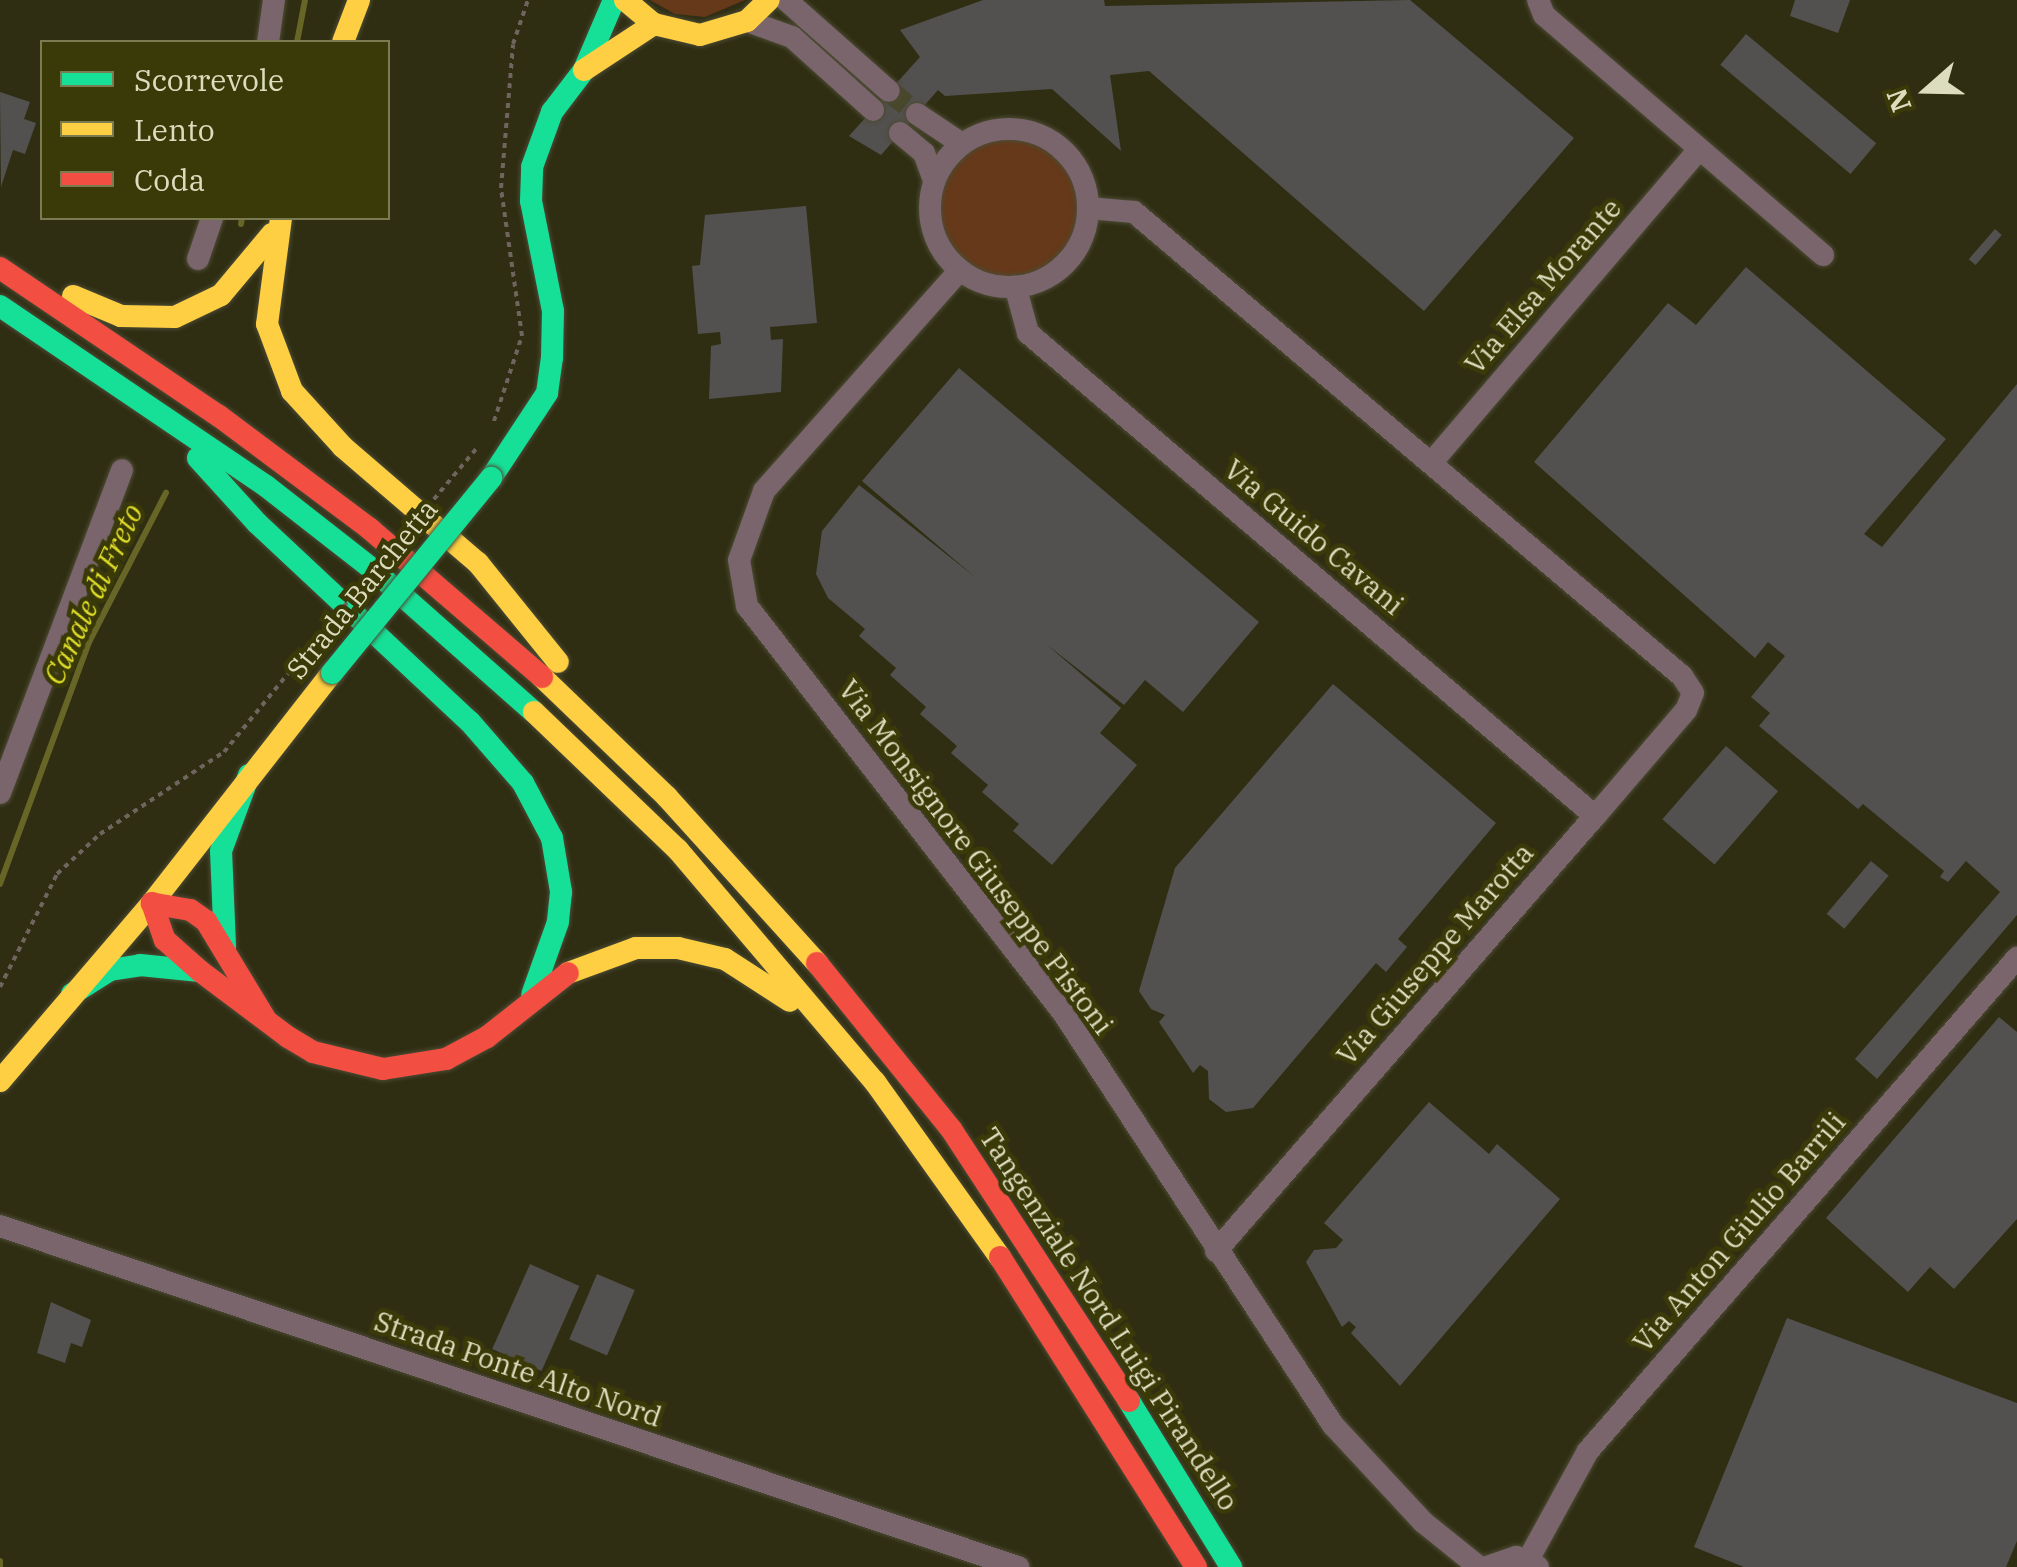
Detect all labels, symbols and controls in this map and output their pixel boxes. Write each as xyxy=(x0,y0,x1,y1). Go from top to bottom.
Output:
legend xyxy=(40,40,390,220)
north arrow xyxy=(1877,40,1977,140)
text: Scorrevole xyxy=(134,60,284,99)
text: N xyxy=(1877,84,1920,117)
text: Lento xyxy=(134,110,215,149)
text: Coda xyxy=(134,160,205,199)
street label: Via Elsa Morante xyxy=(1458,192,1628,380)
street label: Via Guido Cavani xyxy=(1218,452,1410,622)
street label: Strada Barchetta xyxy=(279,493,445,685)
water label: Canale di Freto xyxy=(35,498,151,690)
street label: Via Monsignore Giuseppe Pistoni xyxy=(832,673,1120,1041)
street label: Via Giuseppe Marotta xyxy=(1330,836,1540,1072)
street label: Via Anton Giulio Barrili xyxy=(1626,1105,1852,1359)
street label: Tangenziale Nord Luigi Pirandello xyxy=(973,1121,1245,1517)
street label: Strada Ponte Alto Nord xyxy=(370,1304,666,1434)

